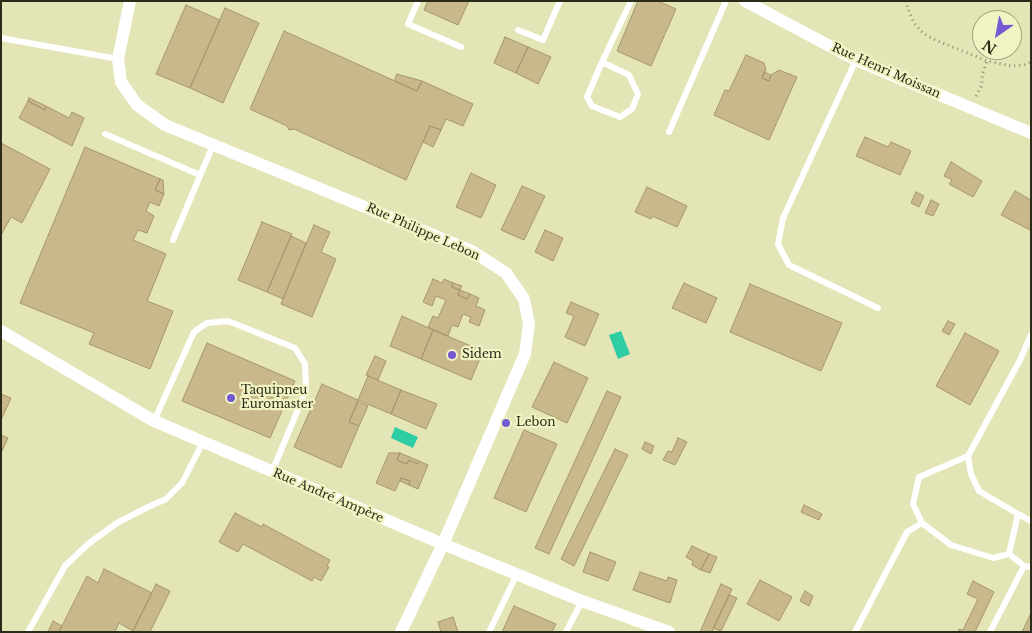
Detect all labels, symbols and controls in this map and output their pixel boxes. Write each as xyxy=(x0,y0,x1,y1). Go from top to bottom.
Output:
north arrow xyxy=(972,10,1022,60)
text: N xyxy=(979,36,1000,58)
street label: Rue Henri Moissan xyxy=(829,41,943,101)
street label: Rue Philippe Lebon xyxy=(364,200,482,264)
place label: Sidem xyxy=(462,348,502,362)
marker: Sidem xyxy=(446,349,458,361)
place label: Taquipneu Euromaster xyxy=(241,384,313,412)
marker: Taquipneu Euromaster xyxy=(225,392,237,404)
place label: Lebon xyxy=(516,416,556,430)
marker: Lebon xyxy=(500,417,512,429)
street label: Rue André Ampère xyxy=(270,466,386,526)

